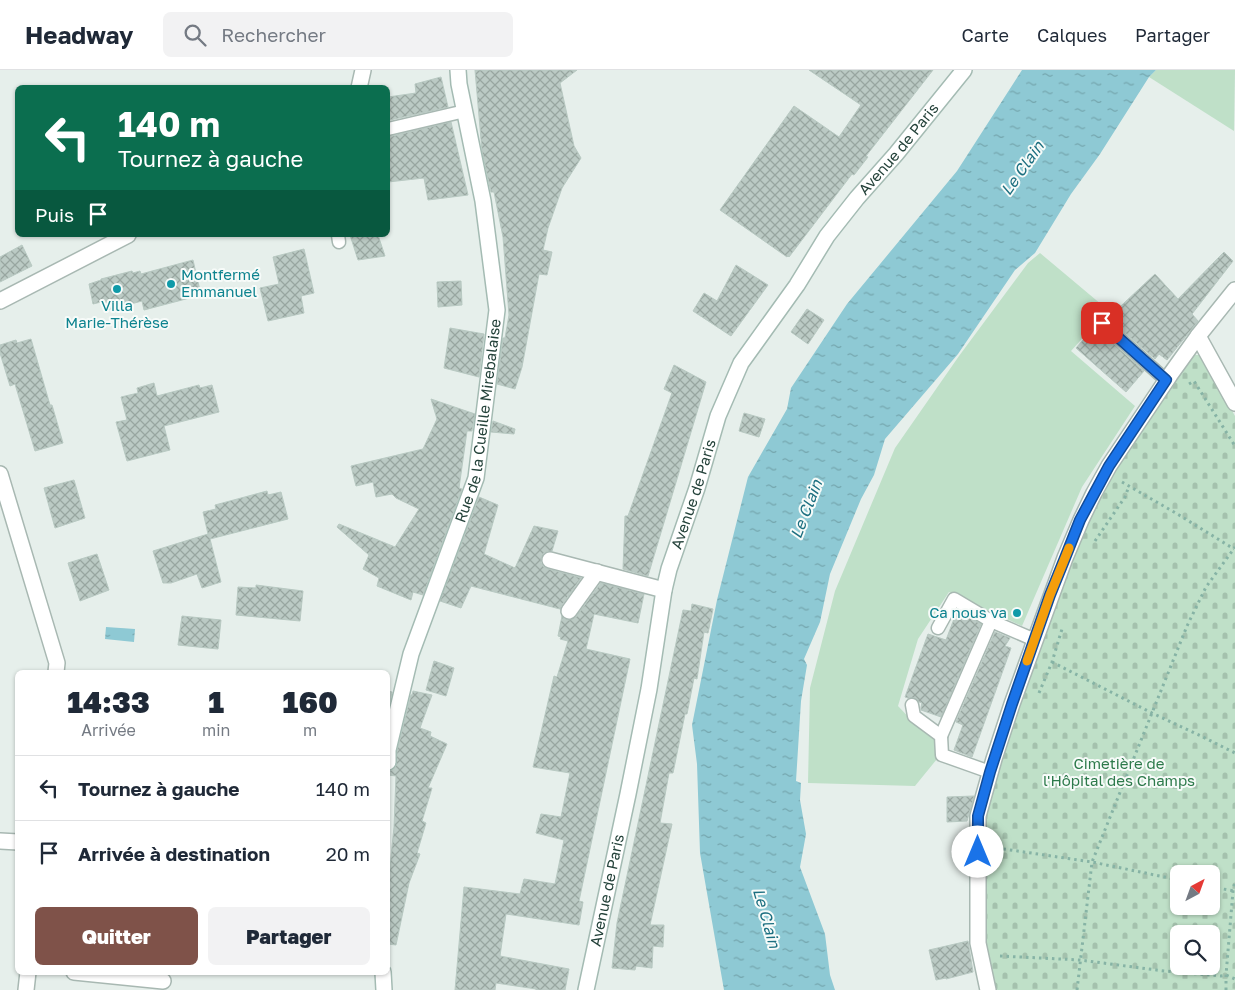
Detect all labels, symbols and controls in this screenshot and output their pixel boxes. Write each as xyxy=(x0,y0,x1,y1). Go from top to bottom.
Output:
search box xyxy=(163,12,513,57)
text: Headway xyxy=(25,20,133,49)
icon: search xyxy=(181,21,209,49)
text: Rechercher xyxy=(221,23,326,46)
text: Carte xyxy=(962,24,1009,46)
text: Calques xyxy=(1037,24,1107,46)
text: Partager xyxy=(1135,24,1210,46)
street label: Avenue de Paris xyxy=(854,99,942,198)
text: 140 m xyxy=(118,103,220,145)
icon: left xyxy=(35,105,100,170)
water label: Le Clain xyxy=(996,136,1048,199)
text: Tournez à gauche xyxy=(118,145,303,172)
icon: arrive xyxy=(84,200,112,228)
text: Puis xyxy=(35,203,74,226)
place label: Montfermé Emmanuel xyxy=(181,265,260,300)
marker: Montfermé Emmanuel xyxy=(165,278,177,290)
marker: Villa Marie-Thérèse xyxy=(111,283,123,295)
place label: Villa Marie-Thérèse xyxy=(65,296,169,331)
pin xyxy=(1081,302,1123,344)
icon: arrive xyxy=(1088,309,1116,337)
street label: Rue de la Cueille Mirebalaise xyxy=(450,317,504,525)
street label: Avenue de Paris xyxy=(667,437,719,551)
water label: Le Clain xyxy=(786,476,827,541)
place label: Ca nous va xyxy=(929,603,1007,621)
marker: Ca nous va xyxy=(1011,607,1023,619)
text: 14:33 xyxy=(67,684,150,720)
text: 1 xyxy=(208,684,224,720)
text: 160 xyxy=(283,684,338,720)
text: Arrivée xyxy=(81,720,136,740)
text: min xyxy=(202,720,230,740)
text: m xyxy=(303,720,317,740)
park label: Cimetière de l'Hôpital des Champs xyxy=(1043,754,1195,789)
icon: left xyxy=(35,774,63,802)
text: Tournez à gauche xyxy=(78,777,239,800)
text: 140 m xyxy=(316,777,370,800)
position arrow xyxy=(951,825,1003,877)
street label: Avenue de Paris xyxy=(586,832,627,948)
icon: arrive xyxy=(35,839,63,867)
text: Arrivée à destination xyxy=(78,842,270,865)
text: 20 m xyxy=(326,842,370,865)
north arrow xyxy=(1170,865,1220,915)
map controls xyxy=(1170,865,1220,975)
water label: Le Clain xyxy=(749,886,785,951)
button: Quitter xyxy=(35,907,198,965)
button: Partager xyxy=(208,907,370,965)
button: search xyxy=(1170,925,1220,975)

